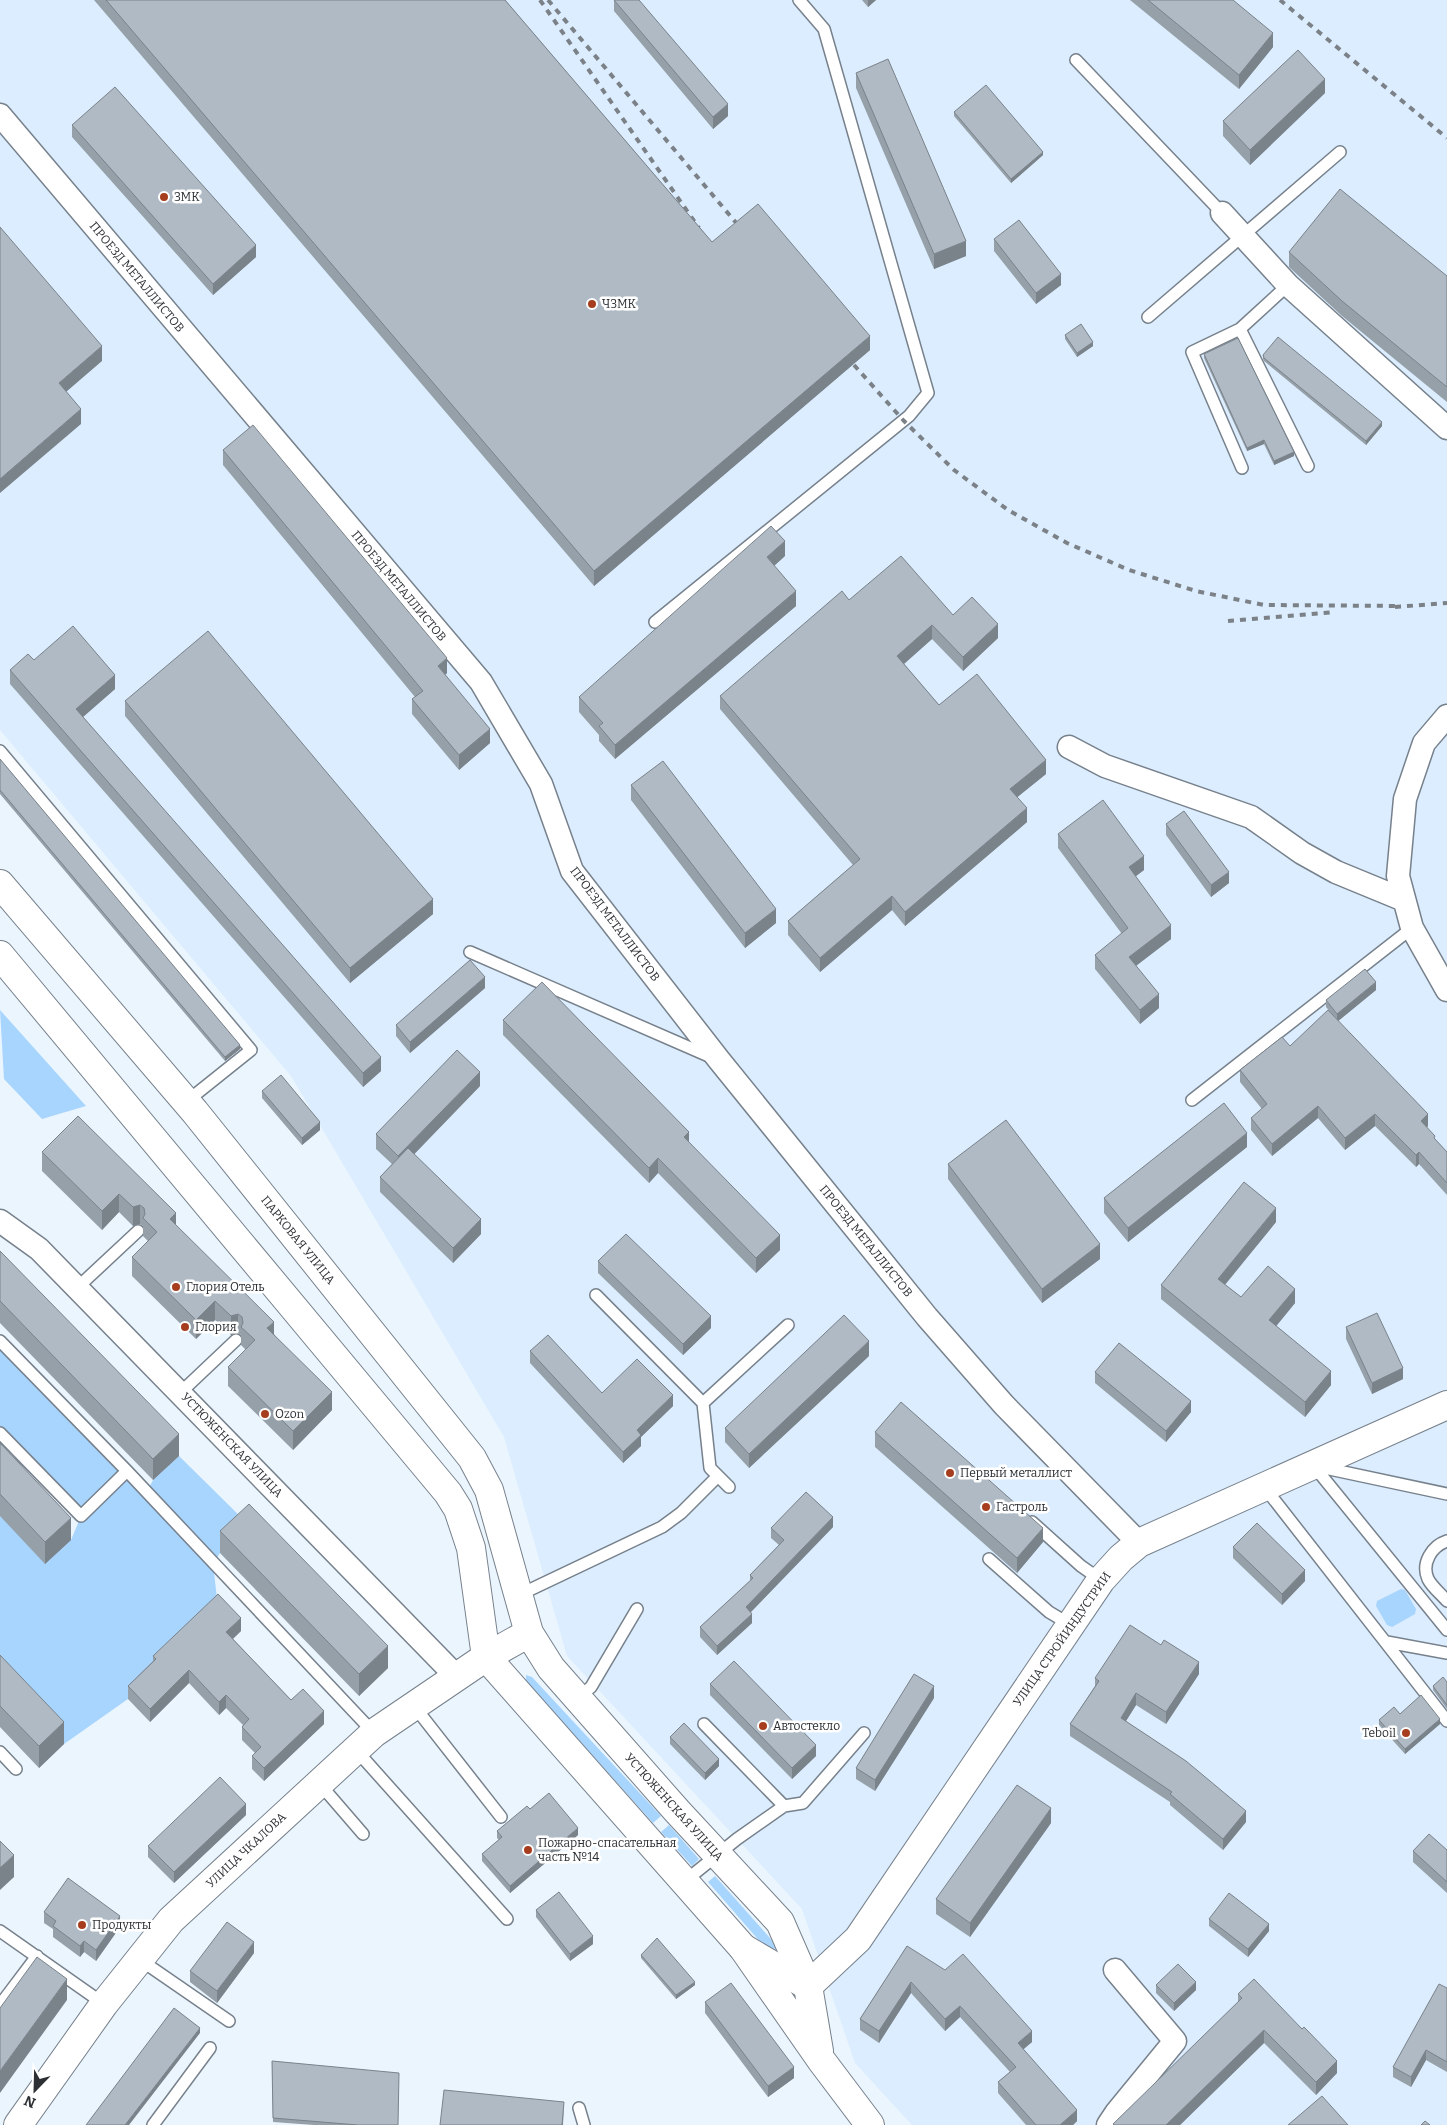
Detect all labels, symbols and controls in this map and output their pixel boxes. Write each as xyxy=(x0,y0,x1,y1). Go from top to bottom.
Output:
place label: ЗМК xyxy=(174,190,200,204)
marker: ЗМК xyxy=(158,191,170,203)
street label: ПРОЕЗД МЕТАЛЛИСТОВ xyxy=(87,219,187,335)
place label: ЧЗМК xyxy=(602,297,637,311)
marker: ЧЗМК xyxy=(586,298,598,310)
street label: ПРОЕЗД МЕТАЛЛИСТОВ xyxy=(349,528,449,644)
street label: ПРОЕЗД МЕТАЛЛИСТОВ xyxy=(567,864,663,984)
street label: ПРОЕЗД МЕТАЛЛИСТОВ xyxy=(817,1182,915,1300)
street label: ПАРКОВАЯ УЛИЦА xyxy=(258,1193,338,1287)
place label: Глория Отель xyxy=(186,1280,264,1294)
marker: Глория Отель xyxy=(170,1281,182,1293)
place label: Глория xyxy=(195,1320,237,1334)
marker: Глория xyxy=(179,1321,191,1333)
street label: УСТЮЖЕНСКАЯ УЛИЦА xyxy=(178,1390,286,1501)
place label: Ozon xyxy=(275,1407,305,1421)
marker: Ozon xyxy=(259,1408,271,1420)
place label: Первый металлист xyxy=(960,1466,1072,1480)
marker: Первый металлист xyxy=(944,1467,956,1479)
place label: Гастроль xyxy=(996,1500,1048,1514)
marker: Гастроль xyxy=(980,1501,992,1513)
street label: УЛИЦА СТРОЙИНДУСТРИИ xyxy=(1009,1569,1114,1709)
place label: Автостекло xyxy=(773,1719,840,1733)
marker: Автостекло xyxy=(757,1720,769,1732)
place label: Teboil xyxy=(1362,1726,1397,1740)
marker: Teboil xyxy=(1400,1727,1412,1739)
street label: УСТЮЖЕНСКАЯ УЛИЦА xyxy=(622,1750,726,1864)
street label: УЛИЦА ЧКАЛОВА xyxy=(203,1809,289,1890)
place label: Пожарно-спасательная часть №14 xyxy=(537,1836,677,1864)
marker: Пожарно-спасательная часть №14 xyxy=(522,1844,534,1856)
place label: Продукты xyxy=(92,1918,152,1932)
marker: Продукты xyxy=(76,1919,88,1931)
north arrow xyxy=(10,2065,60,2115)
text: N xyxy=(22,2091,38,2111)

